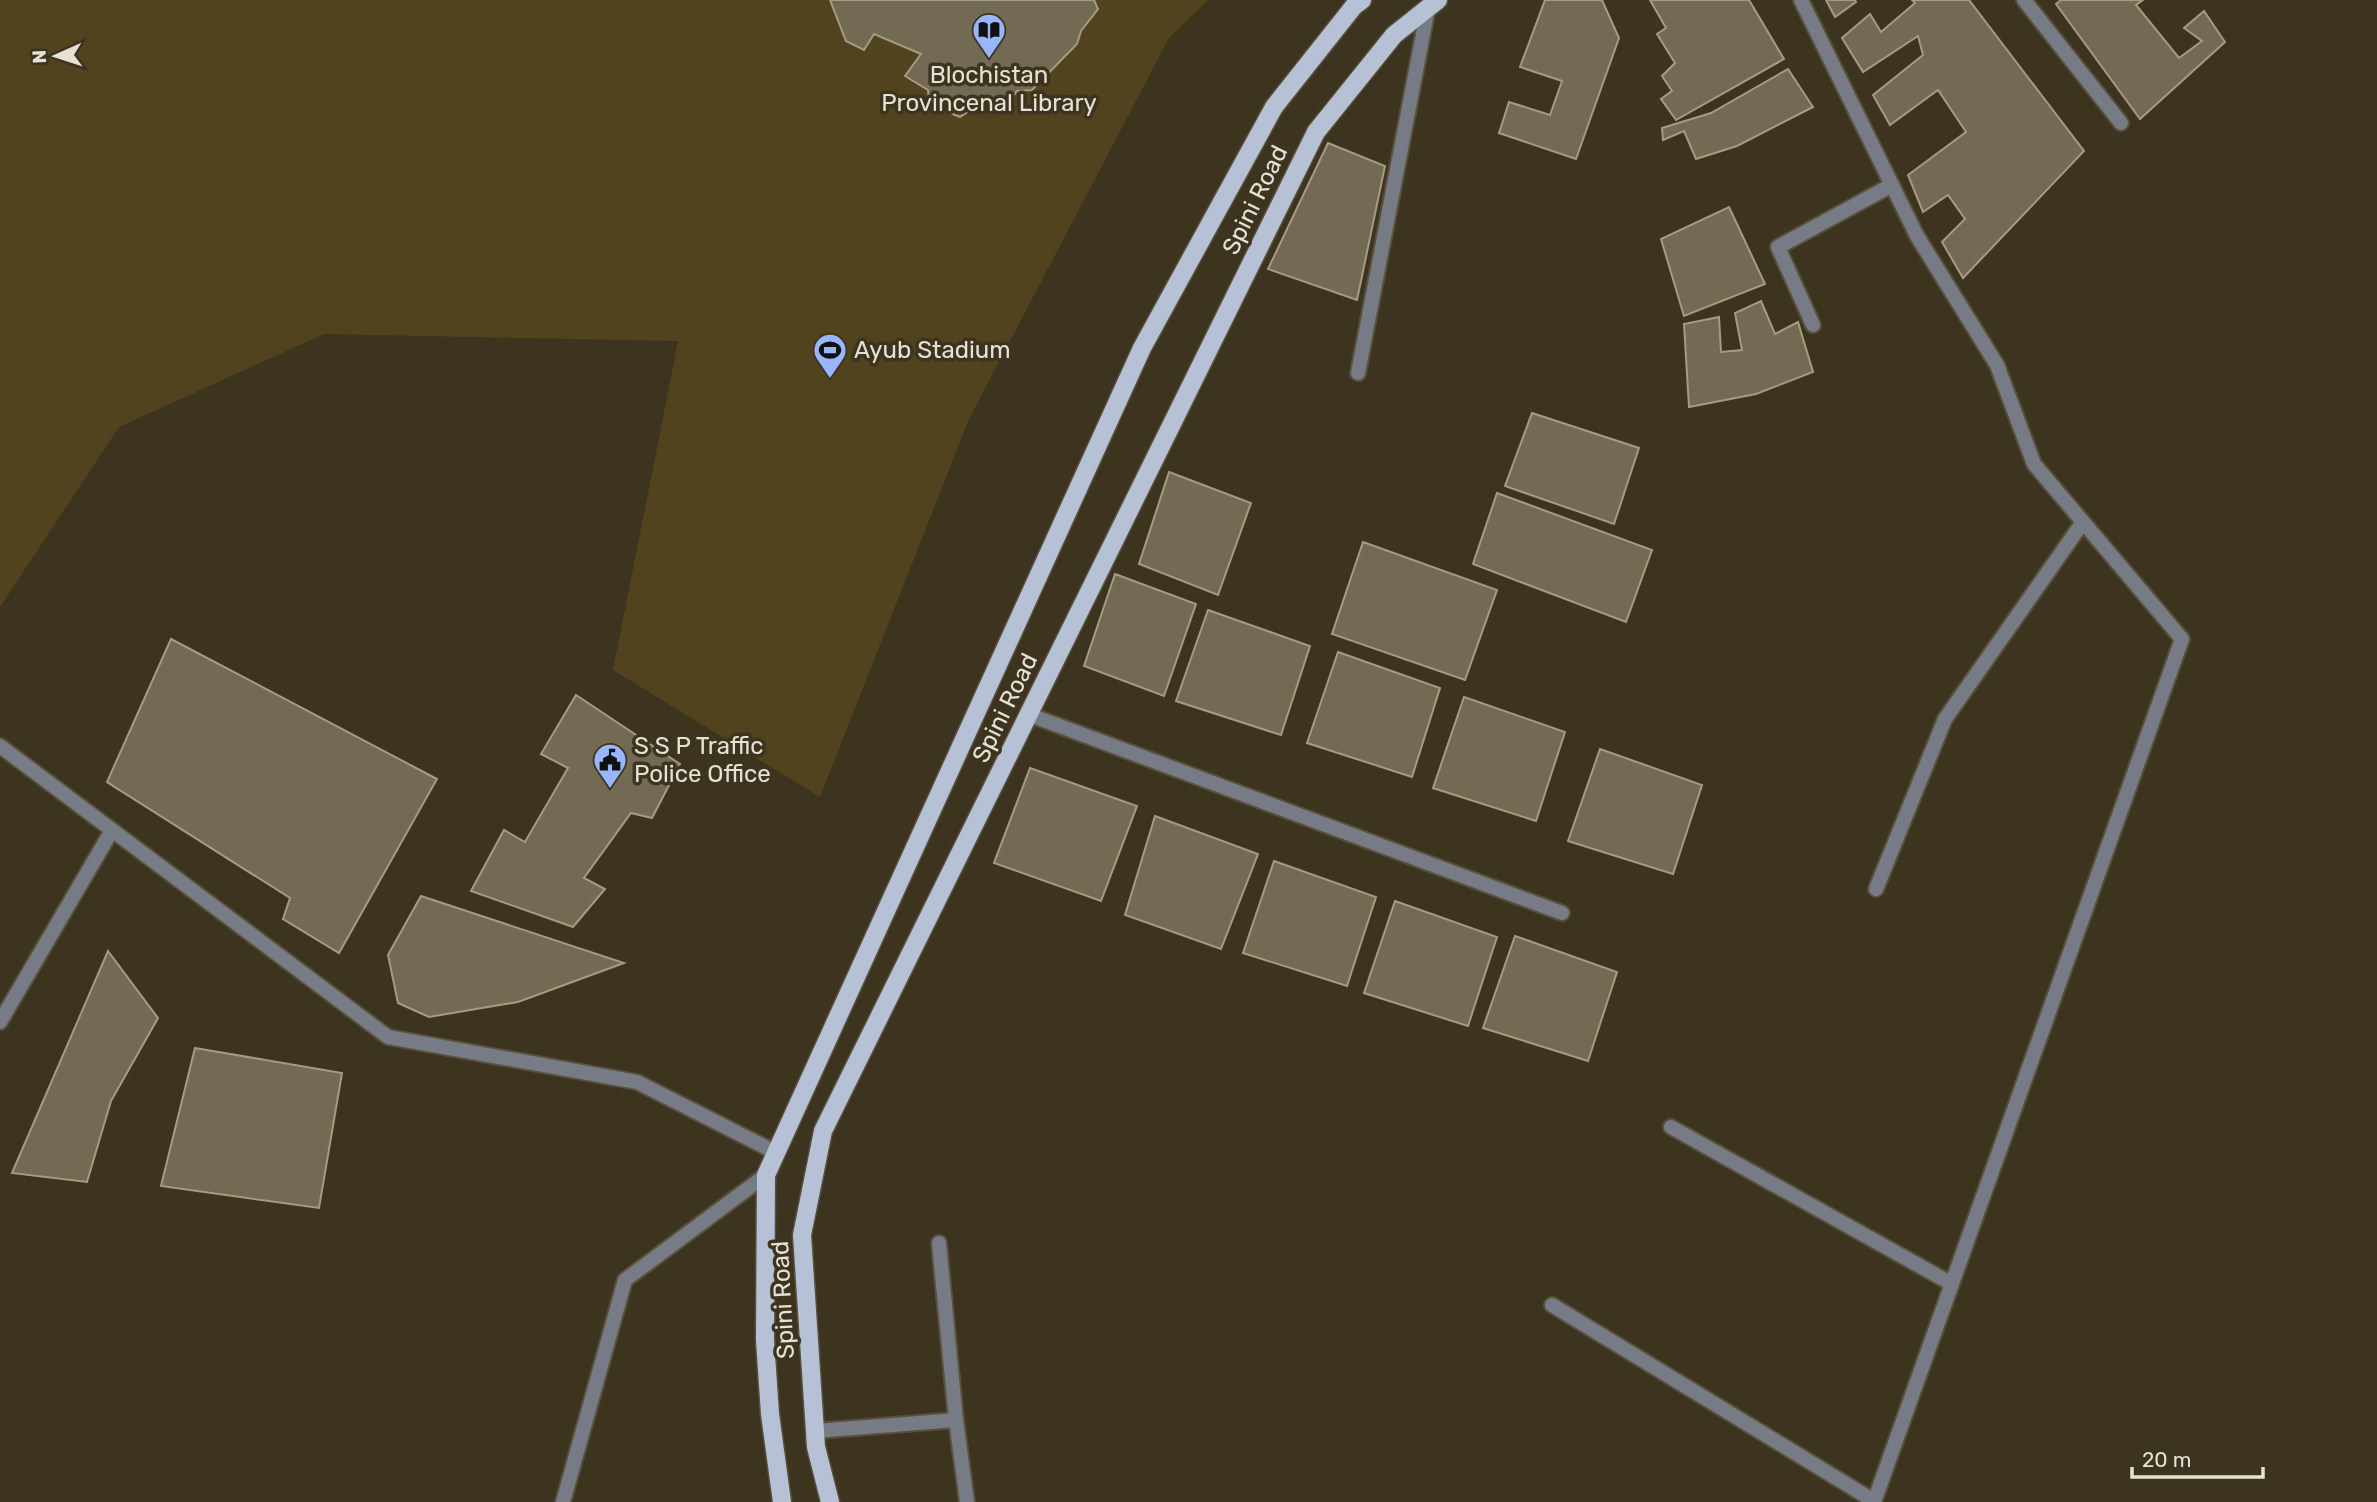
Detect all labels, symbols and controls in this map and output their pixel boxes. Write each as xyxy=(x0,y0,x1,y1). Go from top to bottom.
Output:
library icon: Blochistan Provincenal Library xyxy=(970,11,1008,60)
north arrow xyxy=(21,21,91,91)
text: N xyxy=(28,49,51,64)
place label: Blochistan Provincenal Library xyxy=(881,61,1097,117)
street label: Spini Road xyxy=(1217,141,1293,259)
sports icon: Ayub Stadium xyxy=(811,331,849,380)
place label: Ayub Stadium xyxy=(854,336,1011,364)
street label: Spini Road xyxy=(967,649,1043,767)
place label: S S P Traffic Police Office xyxy=(634,732,771,788)
public building icon: S S P Traffic Police Office xyxy=(591,741,629,790)
street label: Spini Road xyxy=(766,1240,800,1360)
scale bar xyxy=(2132,1436,2263,1480)
text: 20 m xyxy=(2142,1447,2191,1472)

